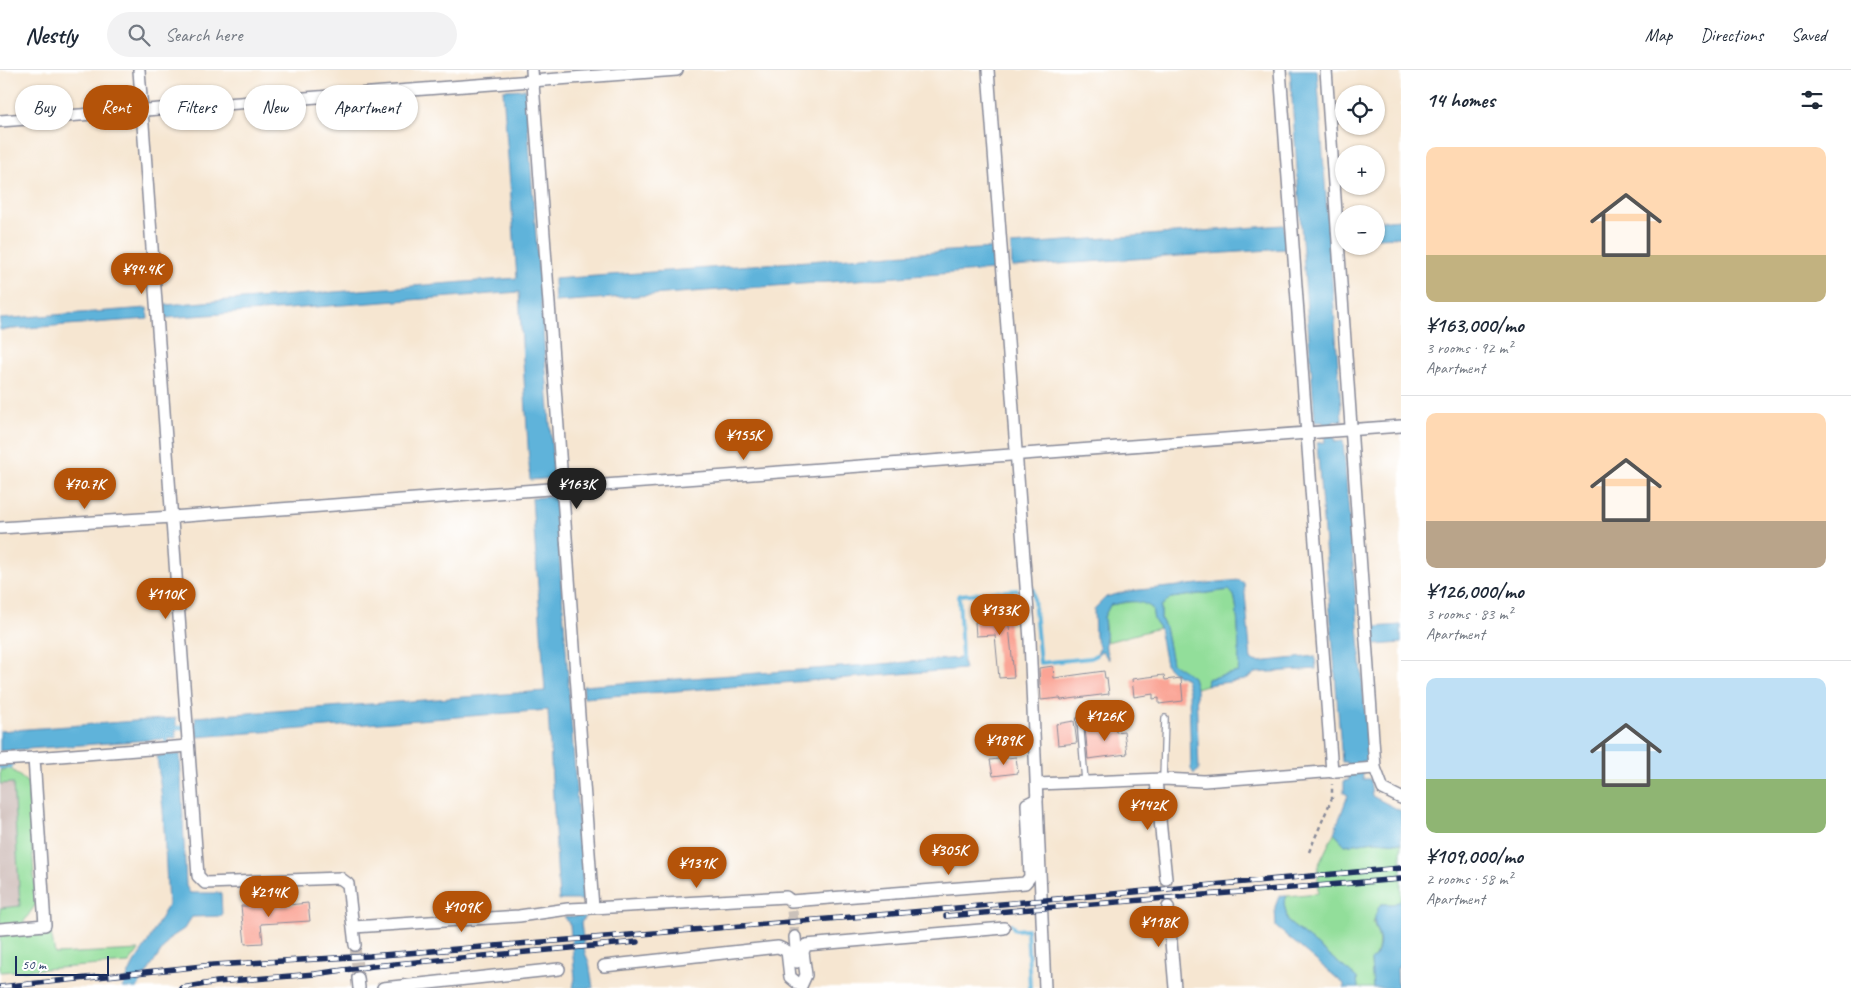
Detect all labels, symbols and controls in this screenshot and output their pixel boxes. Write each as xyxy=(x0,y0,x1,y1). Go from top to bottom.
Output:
search box xyxy=(107,12,457,57)
text: Nestly xyxy=(25,20,77,50)
icon: search xyxy=(125,21,153,49)
text: Search here xyxy=(165,23,242,47)
text: Map xyxy=(1645,24,1672,46)
text: Directions xyxy=(1700,24,1763,46)
text: Saved xyxy=(1791,24,1826,46)
chip: Buy xyxy=(15,85,73,130)
chip: Rent xyxy=(83,85,149,130)
chip: Filters xyxy=(159,85,234,130)
chip: New xyxy=(244,85,306,130)
chip: Apartment xyxy=(316,85,418,130)
map controls xyxy=(1335,85,1385,255)
button: locate xyxy=(1335,85,1385,135)
icon: filters xyxy=(1798,86,1826,114)
text: 14 homes xyxy=(1426,87,1495,113)
button: + xyxy=(1335,145,1385,195)
icon: home xyxy=(1581,180,1671,270)
button: − xyxy=(1335,205,1385,255)
pin: ¥94.4K xyxy=(101,252,183,295)
text: ¥94.4K xyxy=(122,259,162,279)
text: ¥163,000/mo xyxy=(1426,312,1524,338)
text: 3 rooms · 92 m² xyxy=(1426,338,1512,358)
text: Apartment xyxy=(1426,358,1485,378)
pin: ¥155K xyxy=(709,418,779,461)
text: ¥155K xyxy=(726,425,762,445)
icon: home xyxy=(1581,445,1671,535)
pin: ¥70.7K xyxy=(44,468,126,510)
pin: ¥163K xyxy=(542,468,612,510)
text: ¥70.7K xyxy=(65,474,105,494)
text: ¥163K xyxy=(558,474,596,494)
pin: ¥110K xyxy=(131,578,201,620)
text: ¥126,000/mo xyxy=(1426,578,1524,604)
text: ¥110K xyxy=(148,584,184,604)
pin: ¥133K xyxy=(965,594,1035,636)
text: ¥133K xyxy=(982,600,1018,620)
text: 3 rooms · 83 m² xyxy=(1426,604,1512,624)
text: Apartment xyxy=(1426,624,1485,644)
pin: ¥126K xyxy=(1070,700,1140,742)
text: ¥126K xyxy=(1086,706,1124,726)
icon: home xyxy=(1581,710,1671,800)
pin: ¥189K xyxy=(969,724,1039,766)
text: ¥189K xyxy=(986,730,1022,750)
pin: ¥142K xyxy=(1113,788,1183,831)
text: ¥142K xyxy=(1130,795,1166,815)
pin: ¥305K xyxy=(914,834,984,876)
text: ¥305K xyxy=(931,840,967,860)
text: ¥109,000/mo xyxy=(1426,843,1523,869)
pin: ¥131K xyxy=(662,846,732,889)
text: ¥131K xyxy=(679,853,715,873)
text: 2 rooms · 58 m² xyxy=(1426,869,1512,889)
pin: ¥214K xyxy=(234,876,304,918)
text: ¥214K xyxy=(251,882,287,902)
text: Apartment xyxy=(1426,889,1485,909)
pin: ¥109K xyxy=(427,890,497,933)
text: ¥109K xyxy=(444,897,480,917)
pin: ¥118K xyxy=(1124,906,1194,948)
text: ¥118K xyxy=(1141,912,1177,932)
scale bar xyxy=(15,953,109,976)
text: 50 m xyxy=(22,956,46,973)

